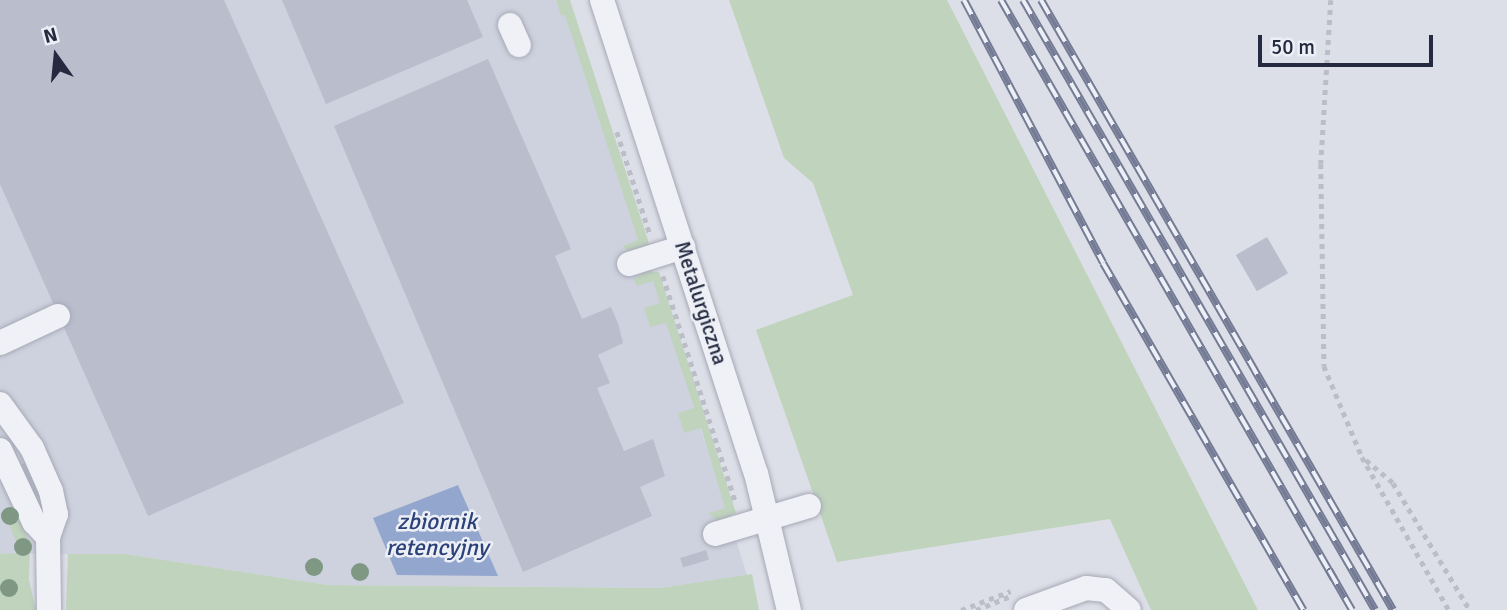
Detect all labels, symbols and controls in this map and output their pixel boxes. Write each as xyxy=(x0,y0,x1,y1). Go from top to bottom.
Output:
north arrow xyxy=(21,21,91,91)
scale bar xyxy=(1262,21,1437,65)
text: N xyxy=(41,22,60,49)
text: 50 m xyxy=(1271,34,1315,60)
street label: Metalurgiczna xyxy=(669,238,733,368)
water label: zbiornik retencyjny xyxy=(386,508,488,562)

